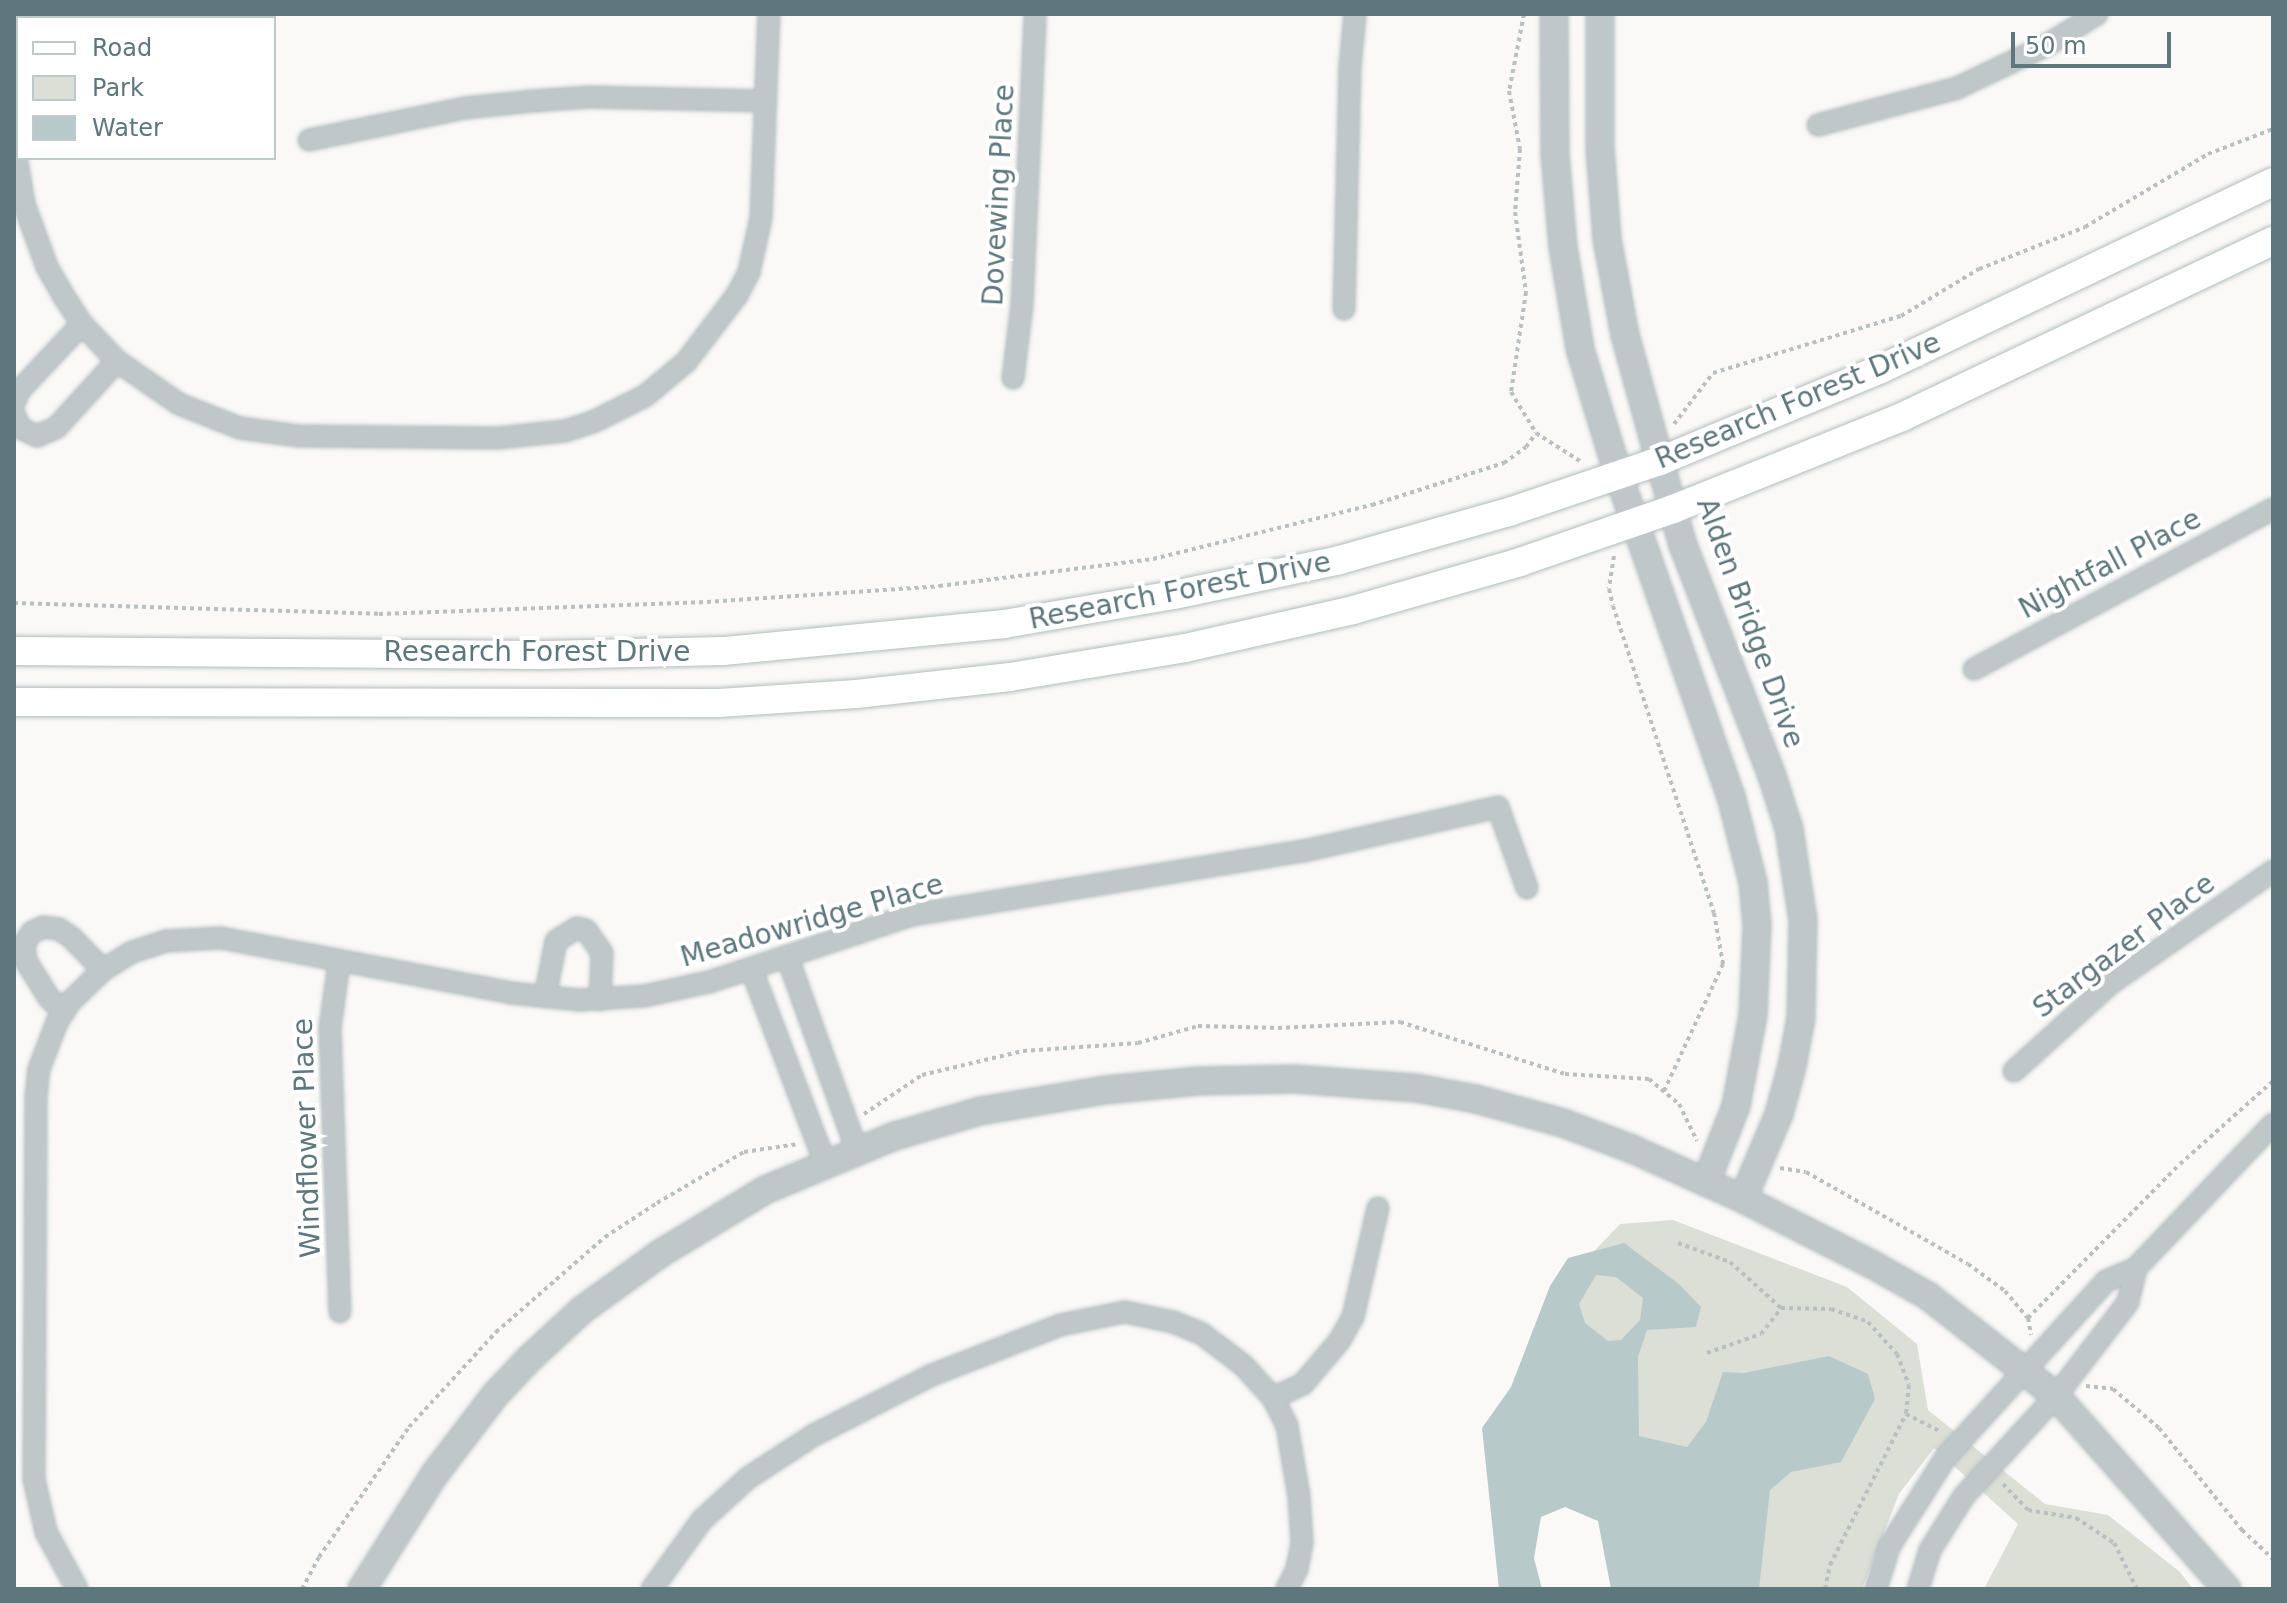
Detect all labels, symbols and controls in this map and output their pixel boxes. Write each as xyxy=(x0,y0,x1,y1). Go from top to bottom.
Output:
legend xyxy=(16,16,276,160)
scale bar xyxy=(2015,16,2175,66)
text: 50 m xyxy=(2025,32,2087,60)
text: Road xyxy=(92,34,152,62)
text: Park xyxy=(92,74,144,102)
street label: Dovewing Place xyxy=(976,83,1022,307)
text: Water xyxy=(92,114,163,142)
street label: Research Forest Drive xyxy=(1650,326,1946,476)
street label: Alden Bridge Drive xyxy=(1689,493,1811,753)
street label: Nightfall Place xyxy=(2013,502,2207,626)
street label: Research Forest Drive xyxy=(1026,545,1334,637)
street label: Research Forest Drive xyxy=(384,635,690,669)
street label: Meadowridge Place xyxy=(677,867,947,975)
street label: Stargazer Place xyxy=(2027,867,2221,1025)
street label: Windflower Place xyxy=(286,1017,328,1259)

